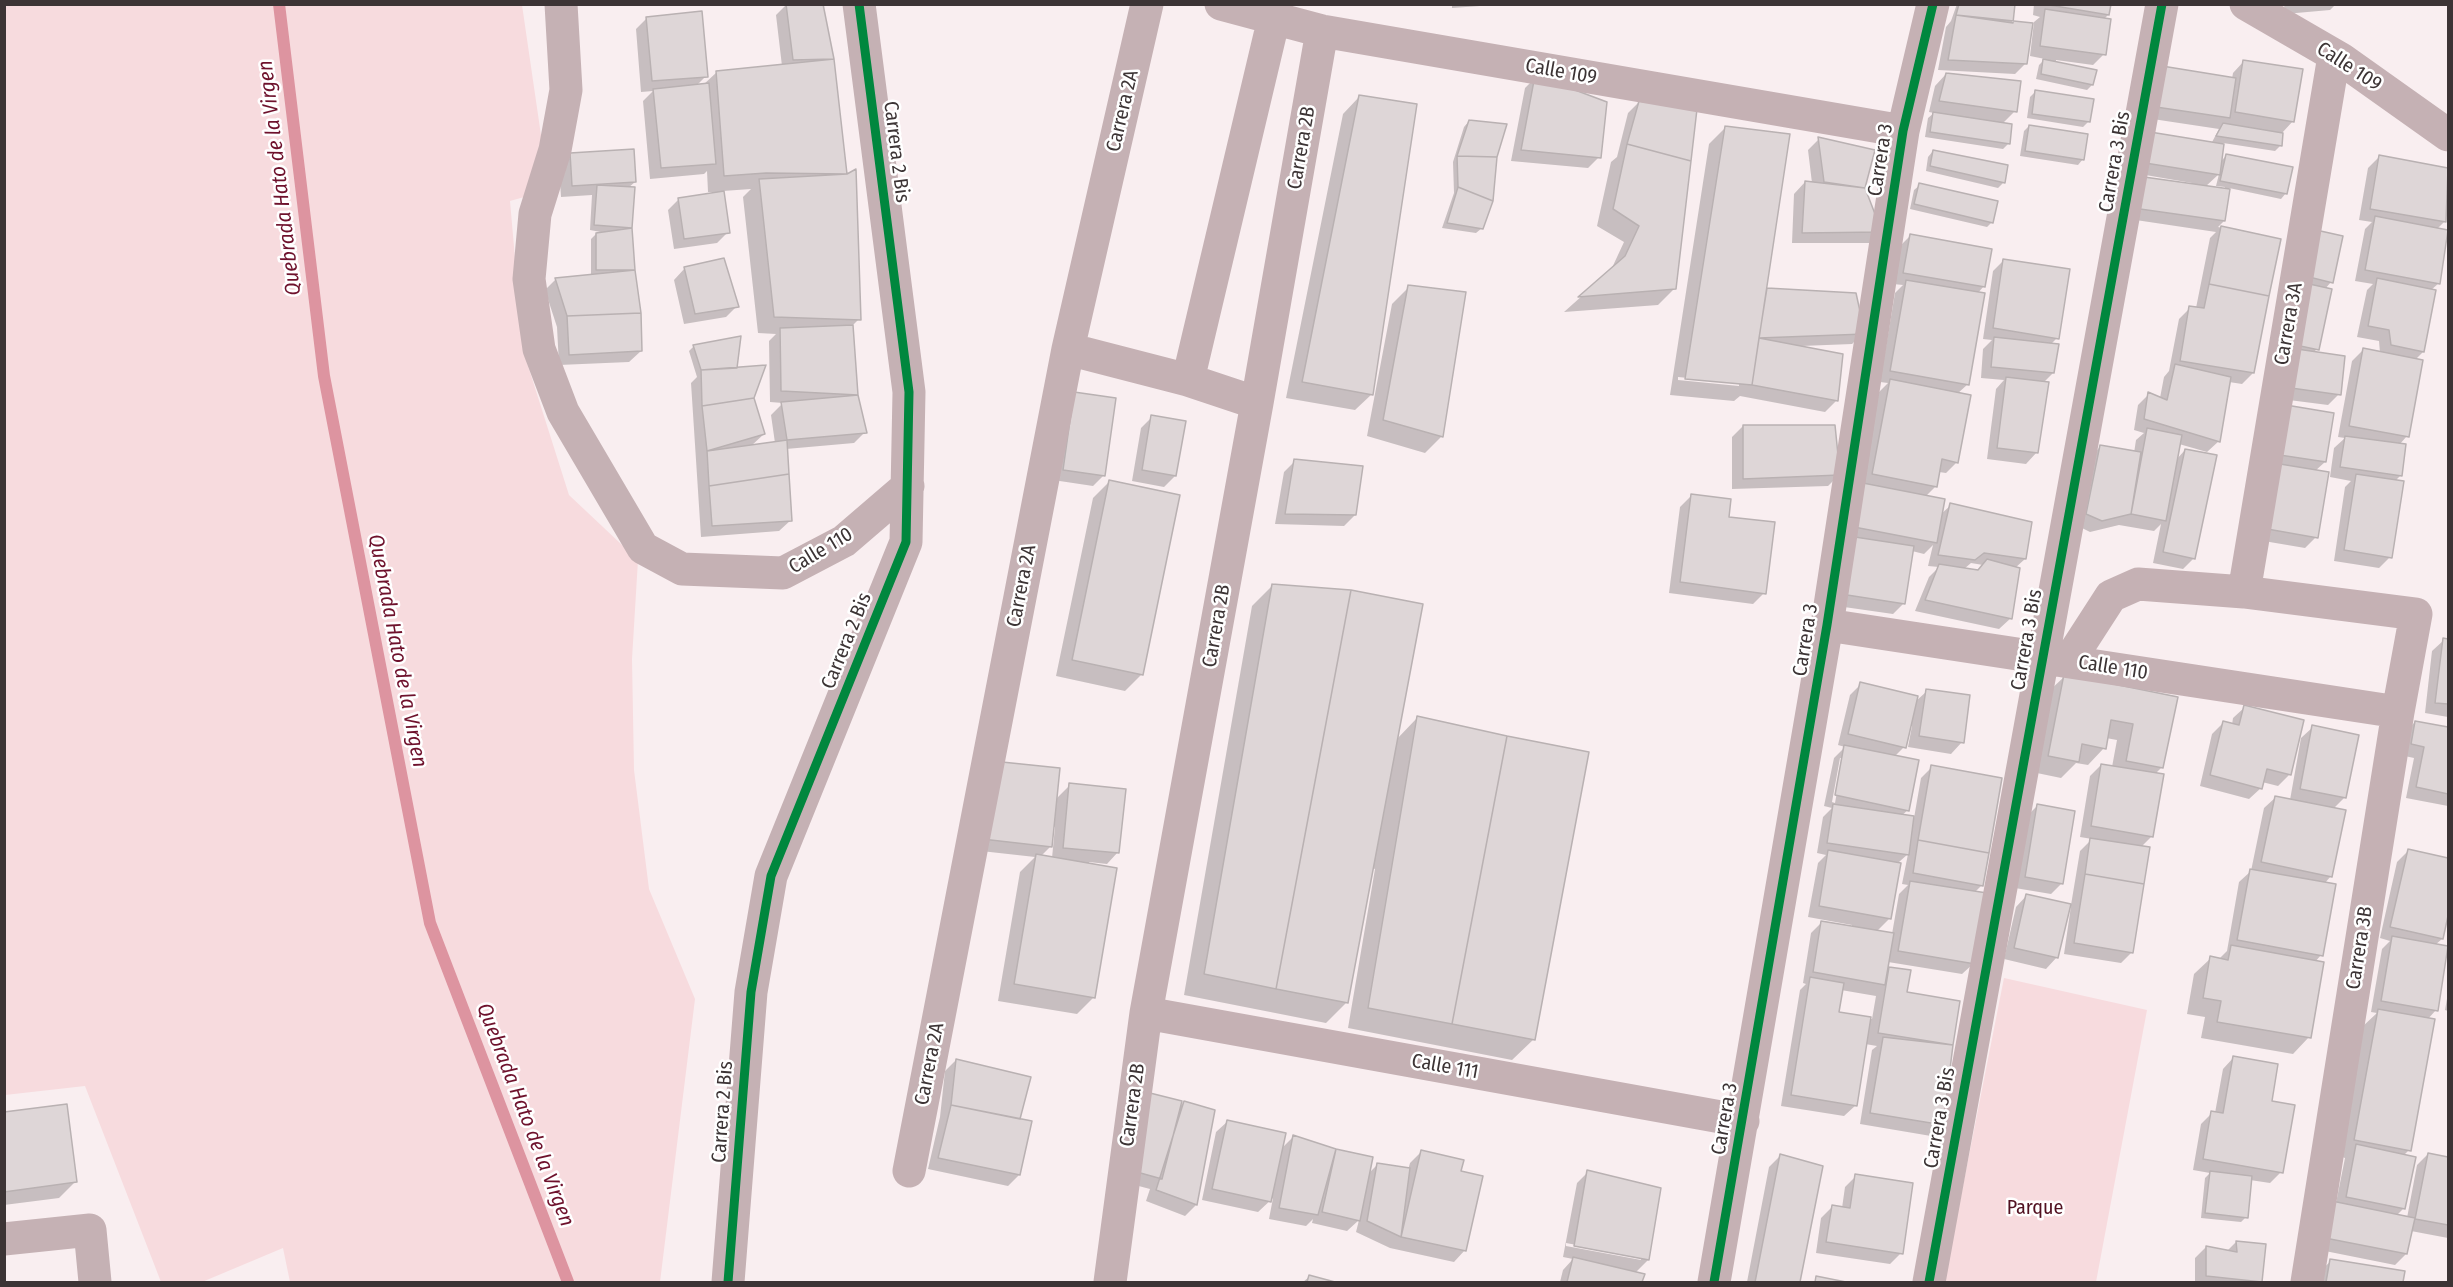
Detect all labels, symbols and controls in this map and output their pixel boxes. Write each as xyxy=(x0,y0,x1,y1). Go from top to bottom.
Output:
street label: Calle 109 xyxy=(2312,37,2386,97)
street label: Calle 109 xyxy=(1523,54,1599,90)
water label: Quebrada Hato de la Virgen xyxy=(253,59,307,297)
street label: Carrera 2A xyxy=(1102,68,1144,154)
street label: Carrera 2 Bis xyxy=(878,100,914,204)
street label: Carrera 2B xyxy=(1283,105,1321,191)
street label: Carrera 3 Bis xyxy=(2094,110,2136,214)
street label: Carrera 3 xyxy=(1863,122,1899,198)
street label: Carrera 3A xyxy=(2270,281,2308,367)
street label: Calle 110 xyxy=(785,523,857,579)
water label: Quebrada Hato de la Virgen xyxy=(362,532,432,770)
street label: Carrera 2A xyxy=(1002,543,1042,629)
street label: Carrera 2B xyxy=(1198,583,1236,669)
street label: Carrera 3 Bis xyxy=(2006,588,2048,692)
street label: Carrera 2 Bis xyxy=(817,589,877,693)
street label: Carrera 3 xyxy=(1788,602,1824,678)
street label: Calle 110 xyxy=(2076,651,2150,685)
street label: Carrera 3B xyxy=(2342,905,2378,991)
water label: Quebrada Hato de la Virgen xyxy=(471,1000,579,1230)
street label: Carrera 2A xyxy=(910,1021,950,1107)
street label: Calle 111 xyxy=(1410,1049,1480,1085)
street label: Carrera 2 Bis xyxy=(707,1060,739,1164)
street label: Carrera 2B xyxy=(1115,1062,1151,1148)
street label: Carrera 3 Bis xyxy=(1919,1066,1961,1170)
street label: Carrera 3 xyxy=(1707,1081,1743,1157)
park label: Parque xyxy=(2007,1196,2063,1220)

